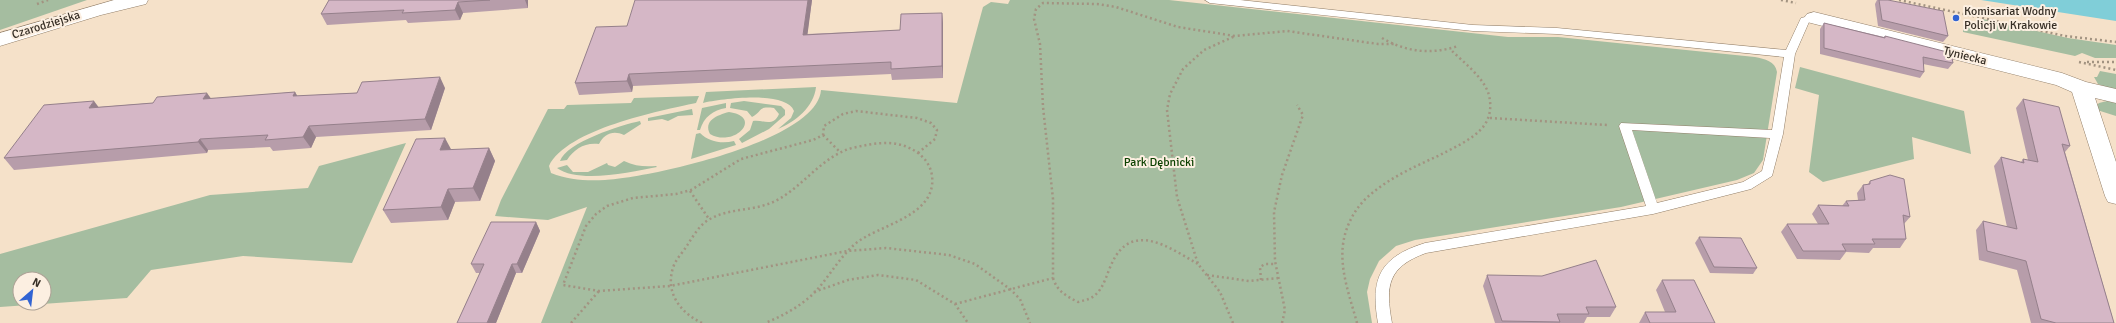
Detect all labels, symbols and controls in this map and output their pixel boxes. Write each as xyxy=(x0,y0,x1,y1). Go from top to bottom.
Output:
place label: Komisariat Wodny Policji w Krakowie xyxy=(1964,4,2057,33)
street label: Czarodziejska xyxy=(10,7,82,43)
marker: Komisariat Wodny Policji w Krakowie xyxy=(1951,13,1961,23)
street label: Tyniecka xyxy=(1942,43,1988,69)
park label: Park Dębnicki xyxy=(1124,155,1194,170)
north arrow xyxy=(12,271,52,311)
text: N xyxy=(30,275,43,290)

